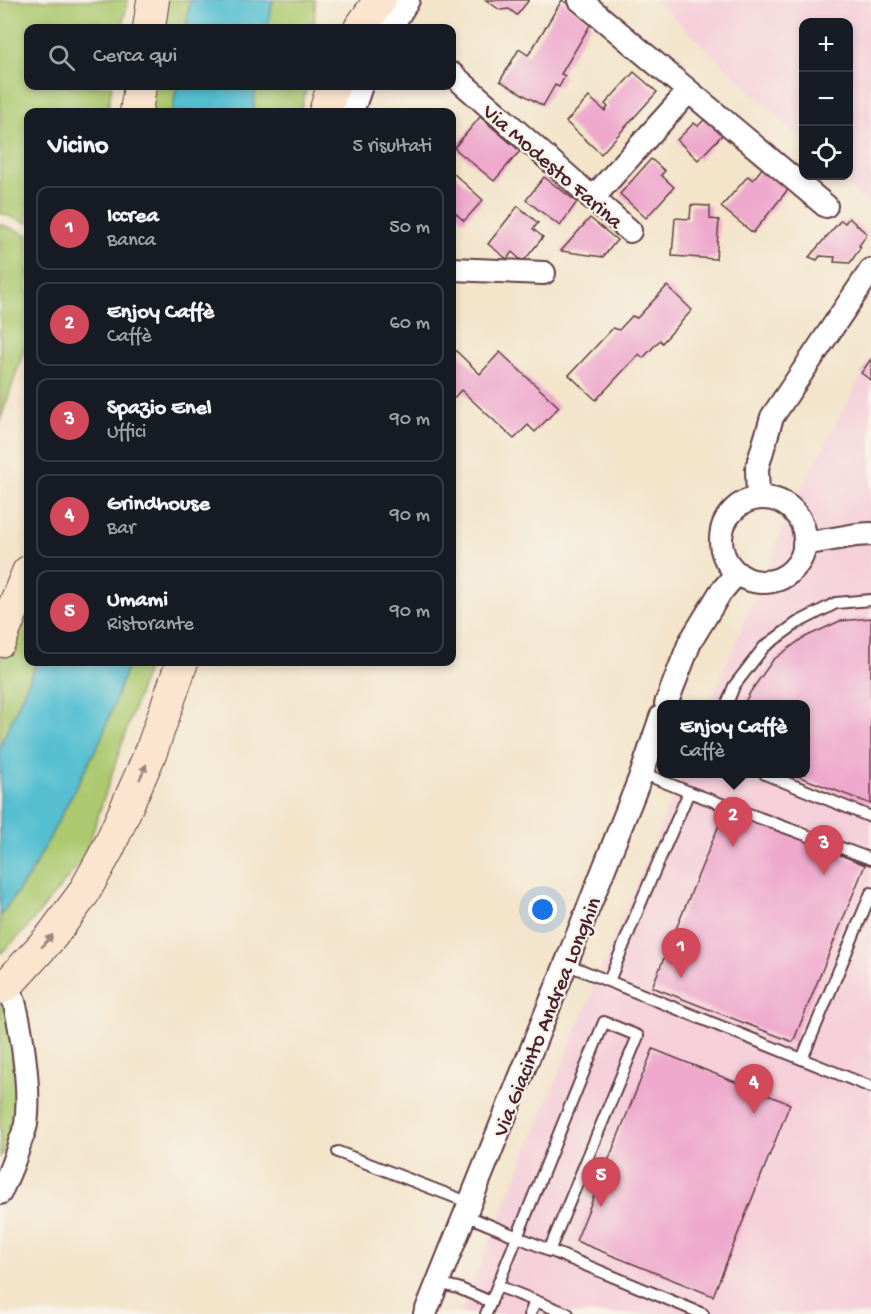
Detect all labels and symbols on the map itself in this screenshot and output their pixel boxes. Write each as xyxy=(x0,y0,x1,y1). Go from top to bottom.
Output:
street label: Via Modesto Farina xyxy=(475,99,628,237)
one-way arrow xyxy=(138,763,147,780)
pin: 2 xyxy=(714,798,752,847)
pin: 3 xyxy=(804,826,844,875)
street label: Via Giacinto Andrea Longhin xyxy=(488,893,609,1142)
your location xyxy=(528,895,557,924)
pin: 1 xyxy=(662,928,700,978)
one-way arrow xyxy=(40,934,53,949)
pin: 4 xyxy=(734,1064,774,1114)
pin: 5 xyxy=(582,1158,620,1207)

